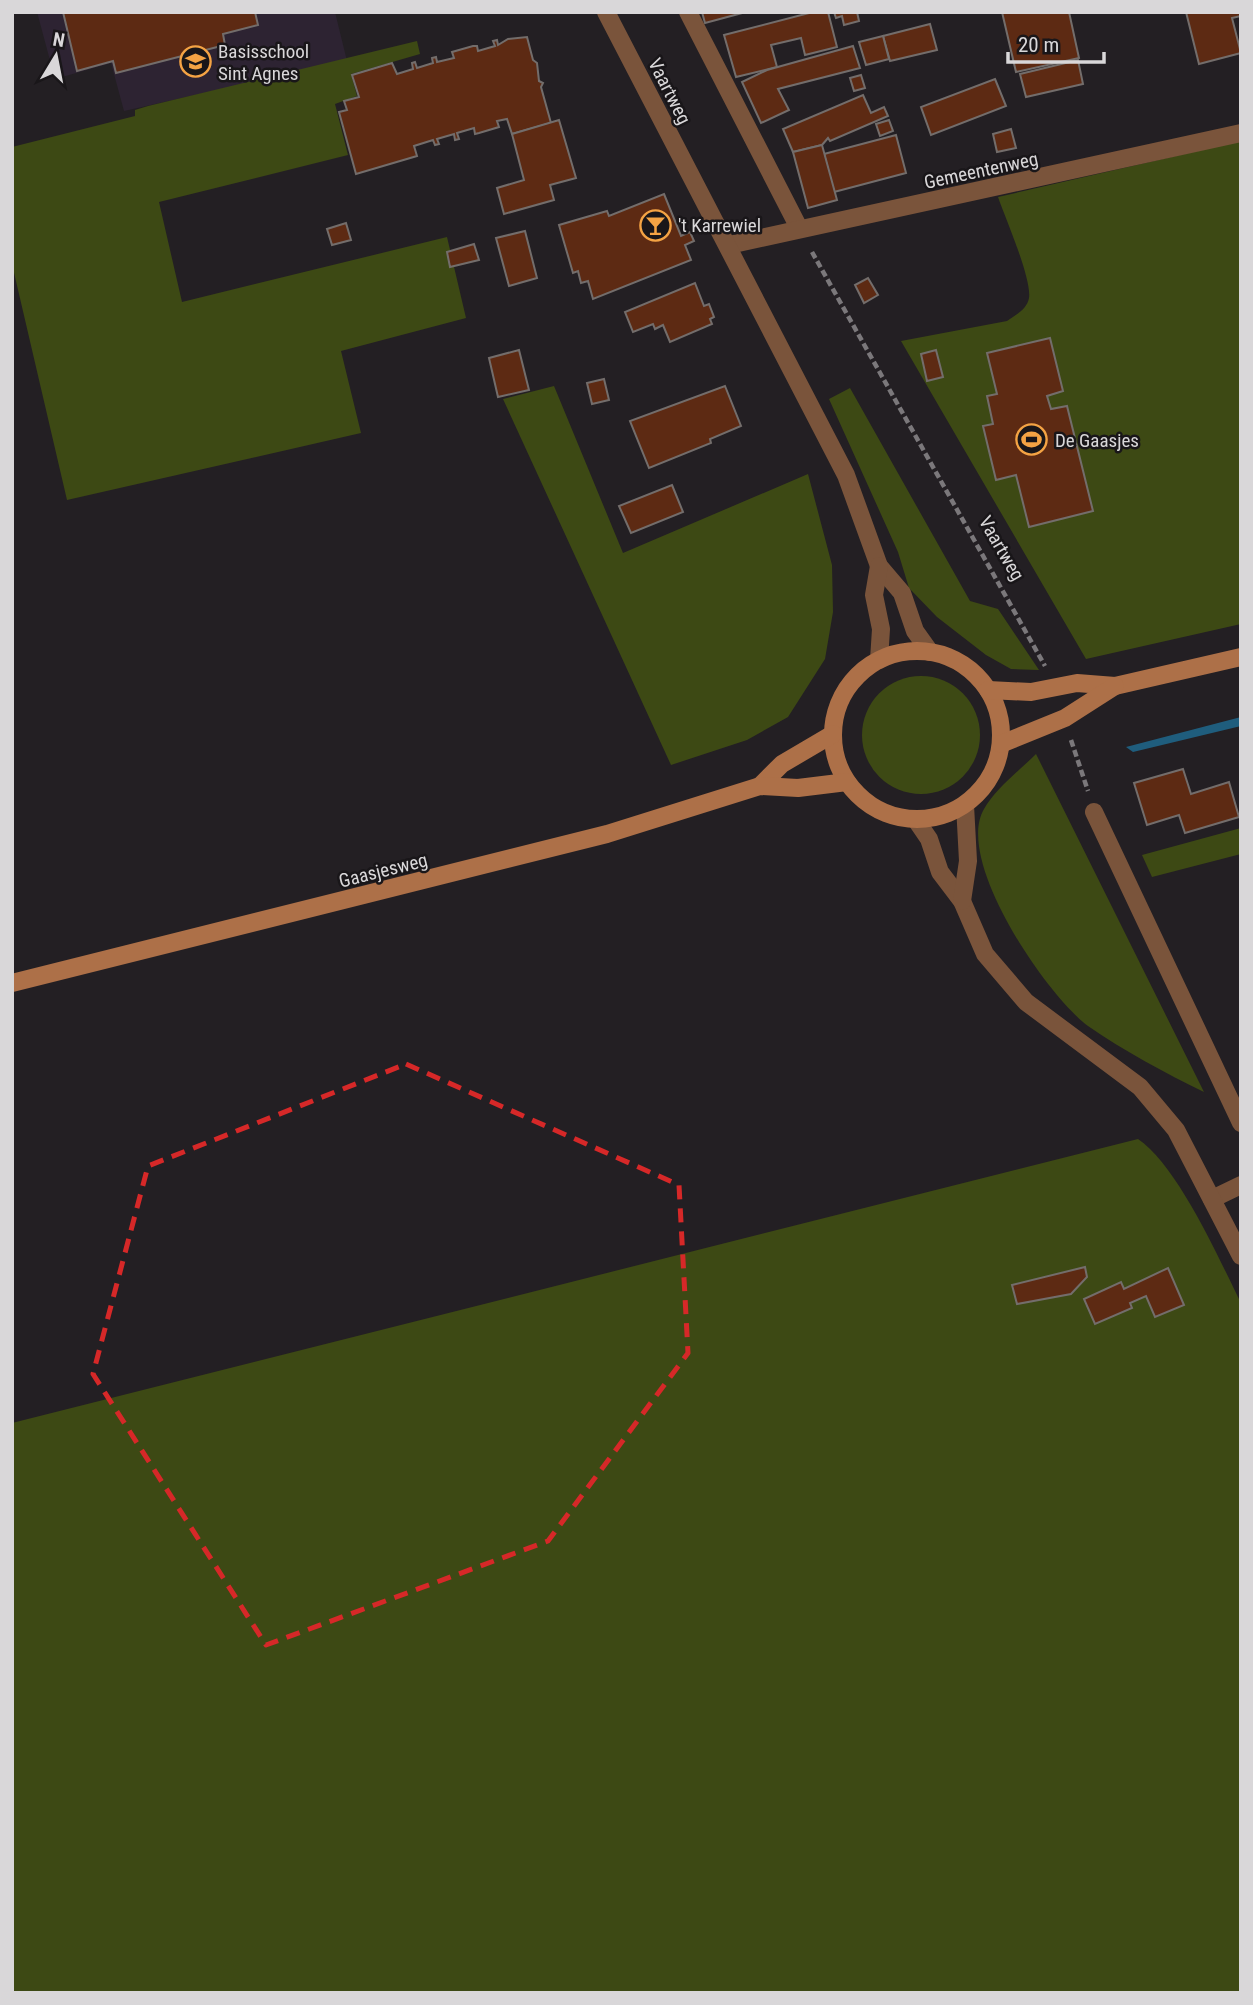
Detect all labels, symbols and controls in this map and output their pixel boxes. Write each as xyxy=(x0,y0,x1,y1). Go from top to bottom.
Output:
north arrow xyxy=(21,21,91,91)
scale bar xyxy=(1008,21,1104,65)
text: N xyxy=(51,27,67,52)
text: 20 m xyxy=(1018,33,1059,57)
place label: Basisschool Sint Agnes xyxy=(218,40,309,85)
school or university icon: Basisschool Sint Agnes xyxy=(178,45,212,79)
street label: Vaartweg xyxy=(643,54,696,128)
street label: Gemeentenweg xyxy=(922,147,1040,194)
bar icon: 't Karrewiel xyxy=(638,208,672,242)
place label: 't Karrewiel xyxy=(678,214,761,237)
sports icon: De Gaasjes xyxy=(1015,423,1049,457)
place label: De Gaasjes xyxy=(1055,429,1139,452)
street label: Vaartweg xyxy=(974,512,1029,585)
street label: Gaasjesweg xyxy=(336,848,430,893)

